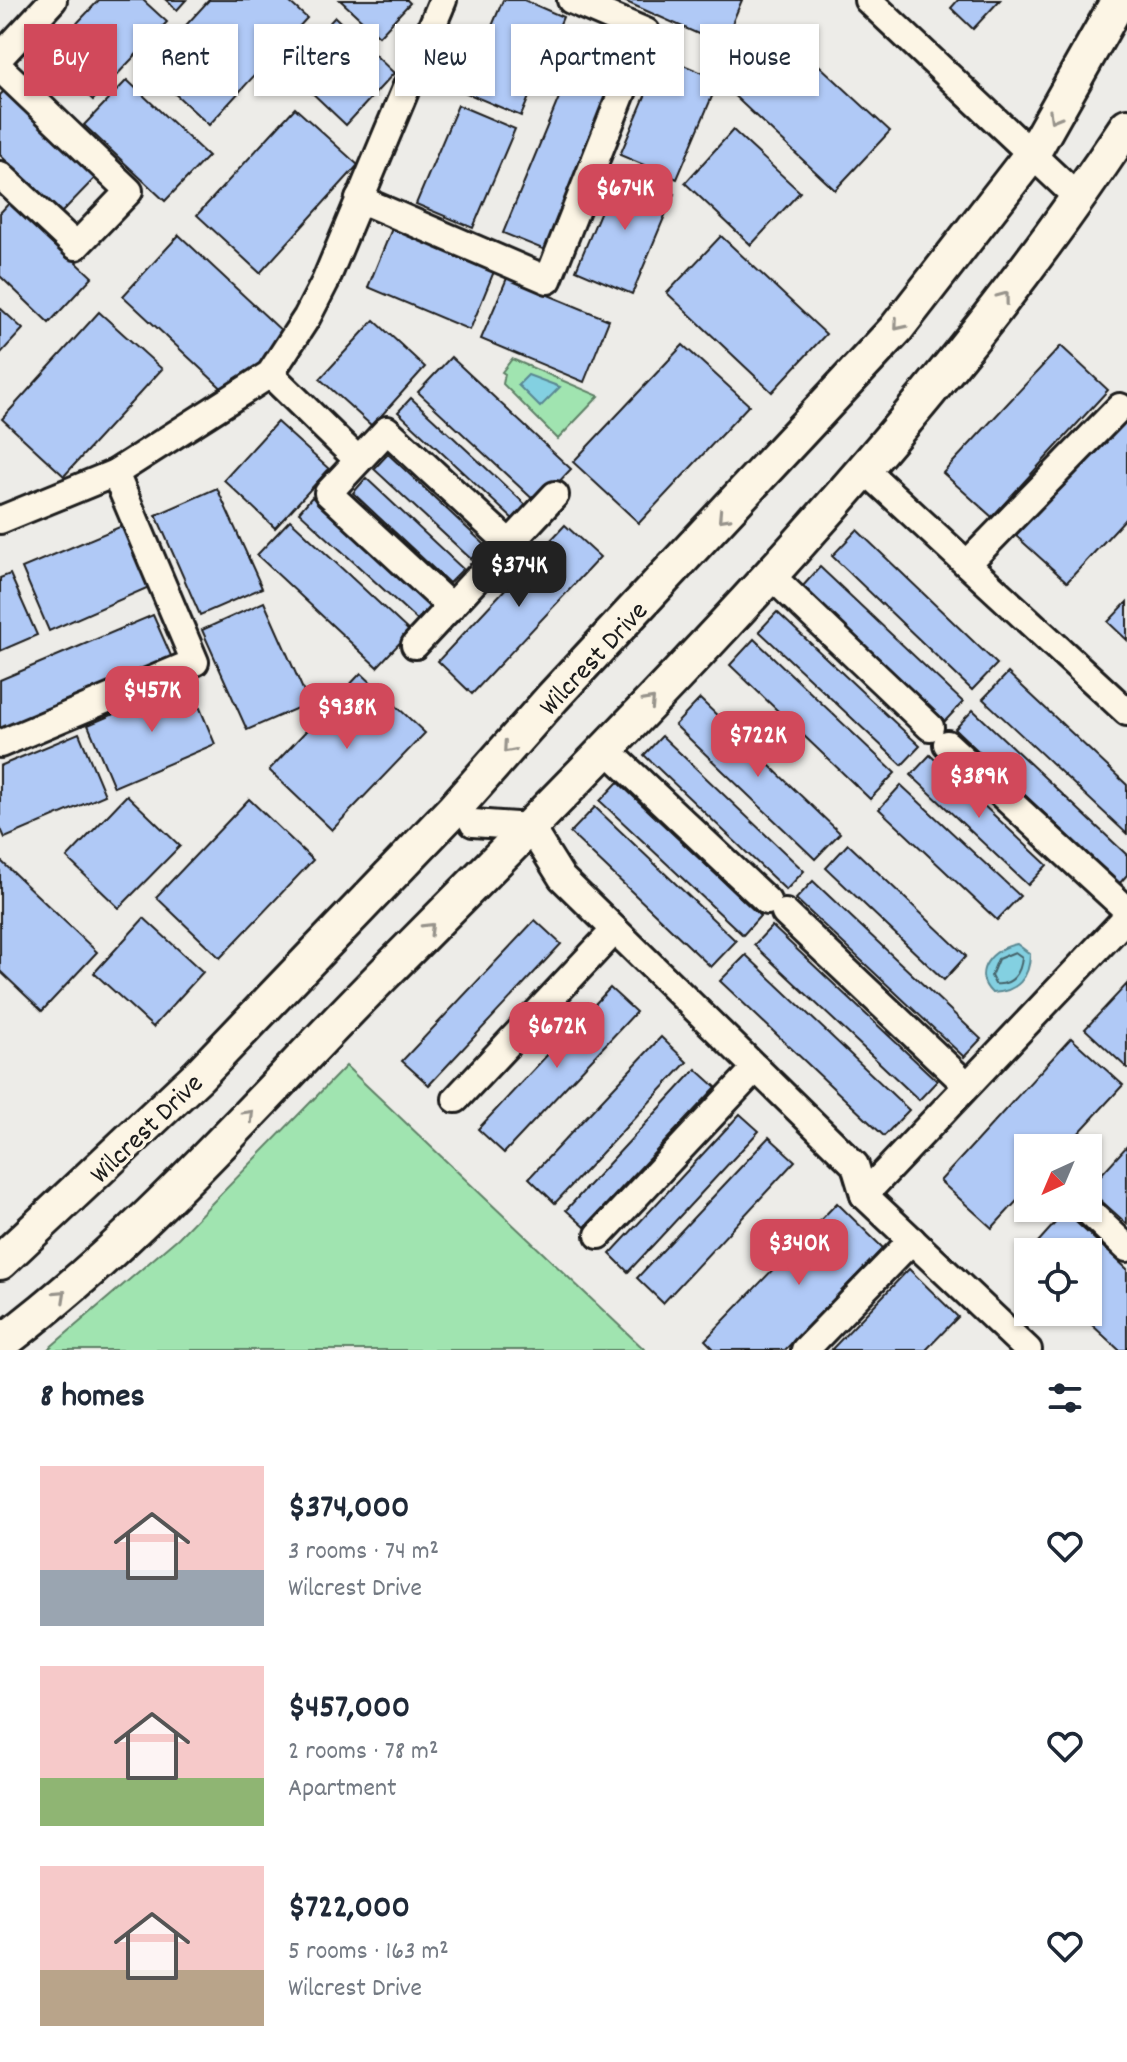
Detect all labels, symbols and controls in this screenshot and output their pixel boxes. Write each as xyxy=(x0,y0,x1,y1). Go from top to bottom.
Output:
chip: Buy xyxy=(24,24,117,96)
chip: Rent xyxy=(133,24,238,96)
chip: Filters xyxy=(254,24,379,96)
chip: New xyxy=(395,24,495,96)
chip: Apartment xyxy=(511,24,684,96)
chip: House xyxy=(700,24,819,96)
one-way arrow xyxy=(1048,109,1063,123)
pin: $674K xyxy=(569,164,681,232)
text: $674K xyxy=(596,171,654,208)
one-way arrow xyxy=(995,291,1009,306)
one-way arrow xyxy=(894,316,909,330)
one-way arrow xyxy=(718,508,733,522)
pin: $374K xyxy=(463,541,575,609)
text: $374K xyxy=(490,548,548,585)
street label: Wilcrest Drive xyxy=(532,594,659,727)
pin: $457K xyxy=(96,666,208,734)
text: $457K xyxy=(123,673,181,710)
pin: $938K xyxy=(291,683,403,751)
text: $938K xyxy=(317,690,377,727)
one-way arrow xyxy=(640,697,655,711)
pin: $722K xyxy=(702,711,814,779)
text: $722K xyxy=(729,718,787,755)
one-way arrow xyxy=(503,739,518,754)
pin: $389K xyxy=(923,752,1035,820)
text: $389K xyxy=(949,759,1009,796)
one-way arrow xyxy=(420,923,434,937)
pin: $672K xyxy=(501,1002,613,1070)
text: $672K xyxy=(527,1009,587,1046)
street label: Wilcrest Drive xyxy=(83,1066,214,1195)
one-way arrow xyxy=(239,1110,253,1125)
north arrow xyxy=(1014,1134,1102,1222)
map controls xyxy=(1014,1134,1102,1326)
pin: $340K xyxy=(743,1219,855,1287)
text: $340K xyxy=(768,1226,830,1263)
button: locate xyxy=(1014,1238,1102,1326)
one-way arrow xyxy=(51,1290,66,1304)
text: 8 homes xyxy=(40,1374,145,1423)
icon: filters xyxy=(1043,1376,1087,1420)
text: $374,000 xyxy=(288,1485,410,1534)
icon: home xyxy=(104,1498,200,1594)
icon: heart xyxy=(1043,1524,1087,1568)
text: 3 rooms · 74 m² xyxy=(288,1534,439,1571)
text: Wilcrest Drive xyxy=(288,1571,422,1608)
text: $457,000 xyxy=(288,1685,410,1734)
icon: home xyxy=(104,1698,200,1794)
icon: heart xyxy=(1043,1724,1087,1768)
text: 2 rooms · 78 m² xyxy=(288,1734,438,1771)
text: Apartment xyxy=(288,1771,397,1808)
text: $722,000 xyxy=(288,1885,410,1934)
icon: home xyxy=(104,1898,200,1994)
icon: heart xyxy=(1043,1924,1087,1968)
text: 5 rooms · 163 m² xyxy=(288,1934,449,1971)
text: Wilcrest Drive xyxy=(288,1971,422,2008)

